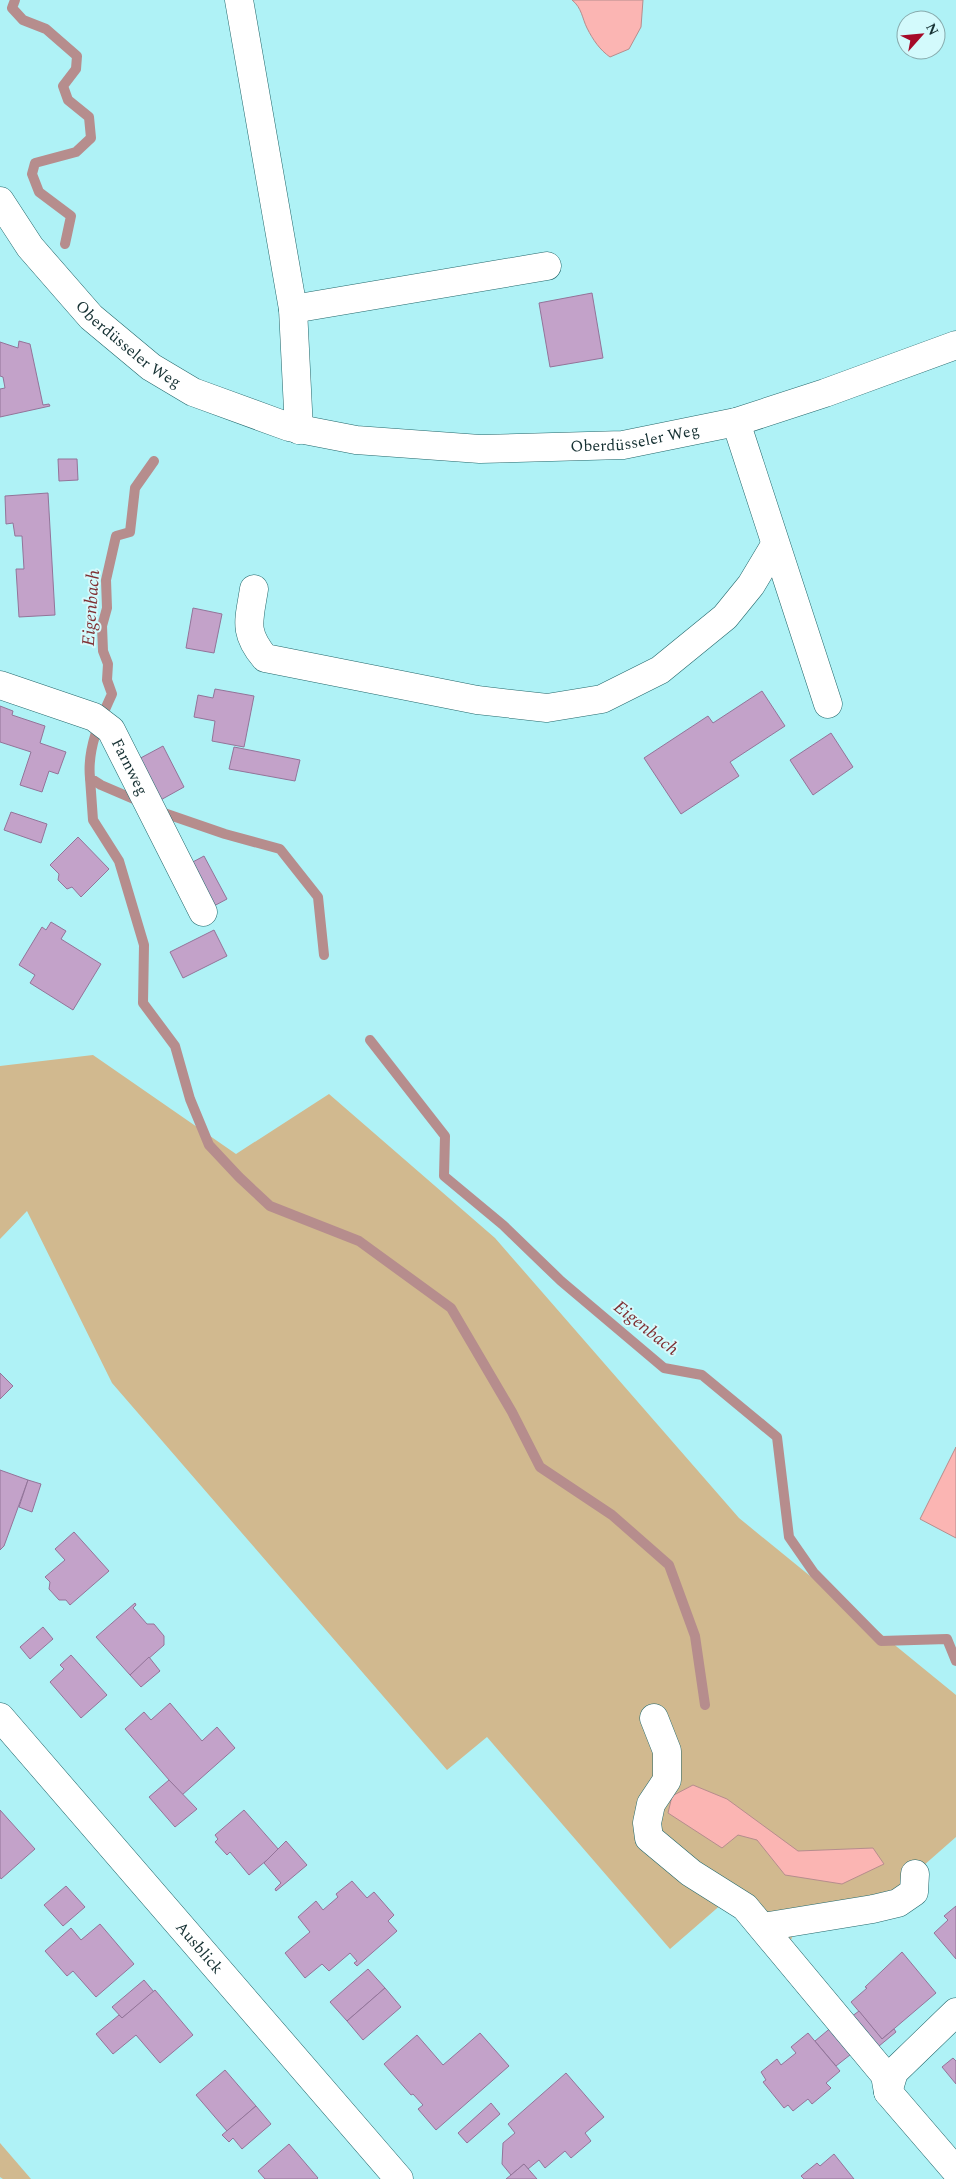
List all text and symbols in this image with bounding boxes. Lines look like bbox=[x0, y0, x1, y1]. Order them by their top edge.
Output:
north arrow bbox=[896, 10, 946, 60]
text: N bbox=[920, 19, 944, 39]
street label: Oberdüsseler Weg bbox=[70, 295, 186, 394]
street label: Oberdüsseler Weg bbox=[570, 418, 701, 458]
water label: Eigenbach bbox=[75, 569, 107, 647]
street label: Farnweg bbox=[105, 734, 154, 800]
water label: Eigenbach bbox=[608, 1294, 684, 1362]
street label: Ausblick bbox=[170, 1916, 229, 1979]

